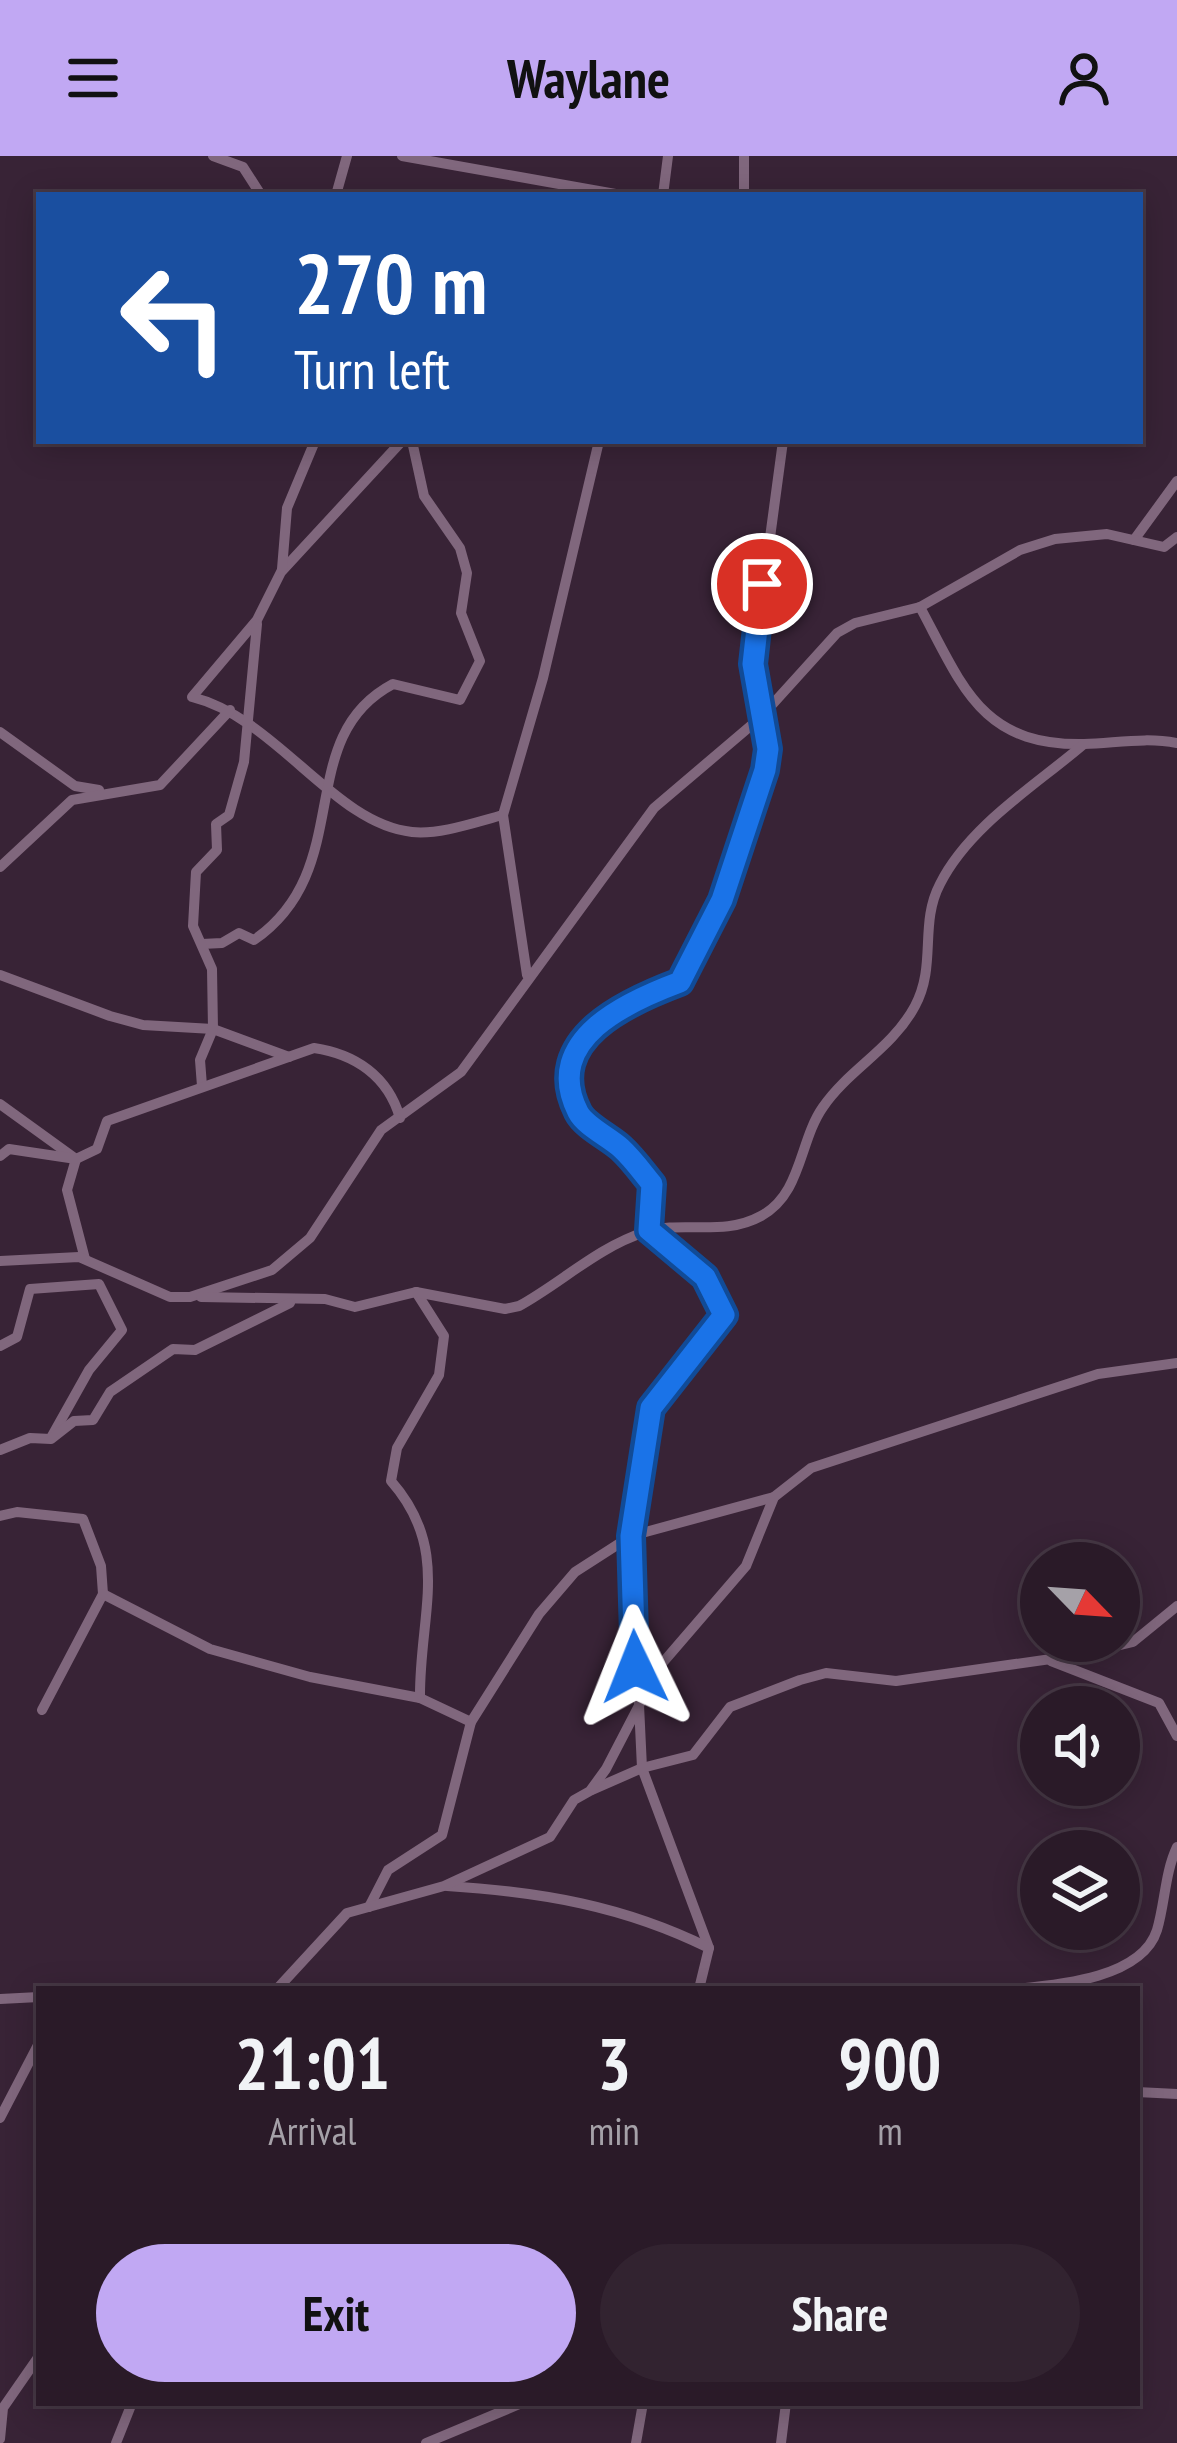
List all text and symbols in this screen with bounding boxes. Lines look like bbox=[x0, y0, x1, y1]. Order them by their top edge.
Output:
text: Waylane bbox=[507, 43, 670, 113]
icon: menu bbox=[60, 45, 126, 111]
icon: person bbox=[1051, 45, 1117, 111]
text: 270 m bbox=[294, 228, 487, 337]
icon: left bbox=[96, 240, 252, 396]
text: Turn left bbox=[294, 334, 450, 404]
pin bbox=[711, 533, 813, 635]
icon: arrive bbox=[729, 551, 795, 617]
north arrow bbox=[1020, 1542, 1140, 1662]
map controls bbox=[1020, 1542, 1140, 1950]
position arrow bbox=[572, 1604, 698, 1730]
button: sound bbox=[1020, 1686, 1140, 1806]
button: layers bbox=[1020, 1830, 1140, 1950]
text: 21:01 bbox=[235, 2016, 390, 2109]
text: 3 bbox=[597, 2016, 631, 2109]
text: 900 bbox=[838, 2016, 941, 2109]
text: Arrival bbox=[268, 2105, 356, 2156]
text: min bbox=[589, 2105, 640, 2156]
text: m bbox=[877, 2105, 903, 2156]
button: Exit bbox=[96, 2244, 576, 2382]
button: Share bbox=[600, 2244, 1080, 2382]

